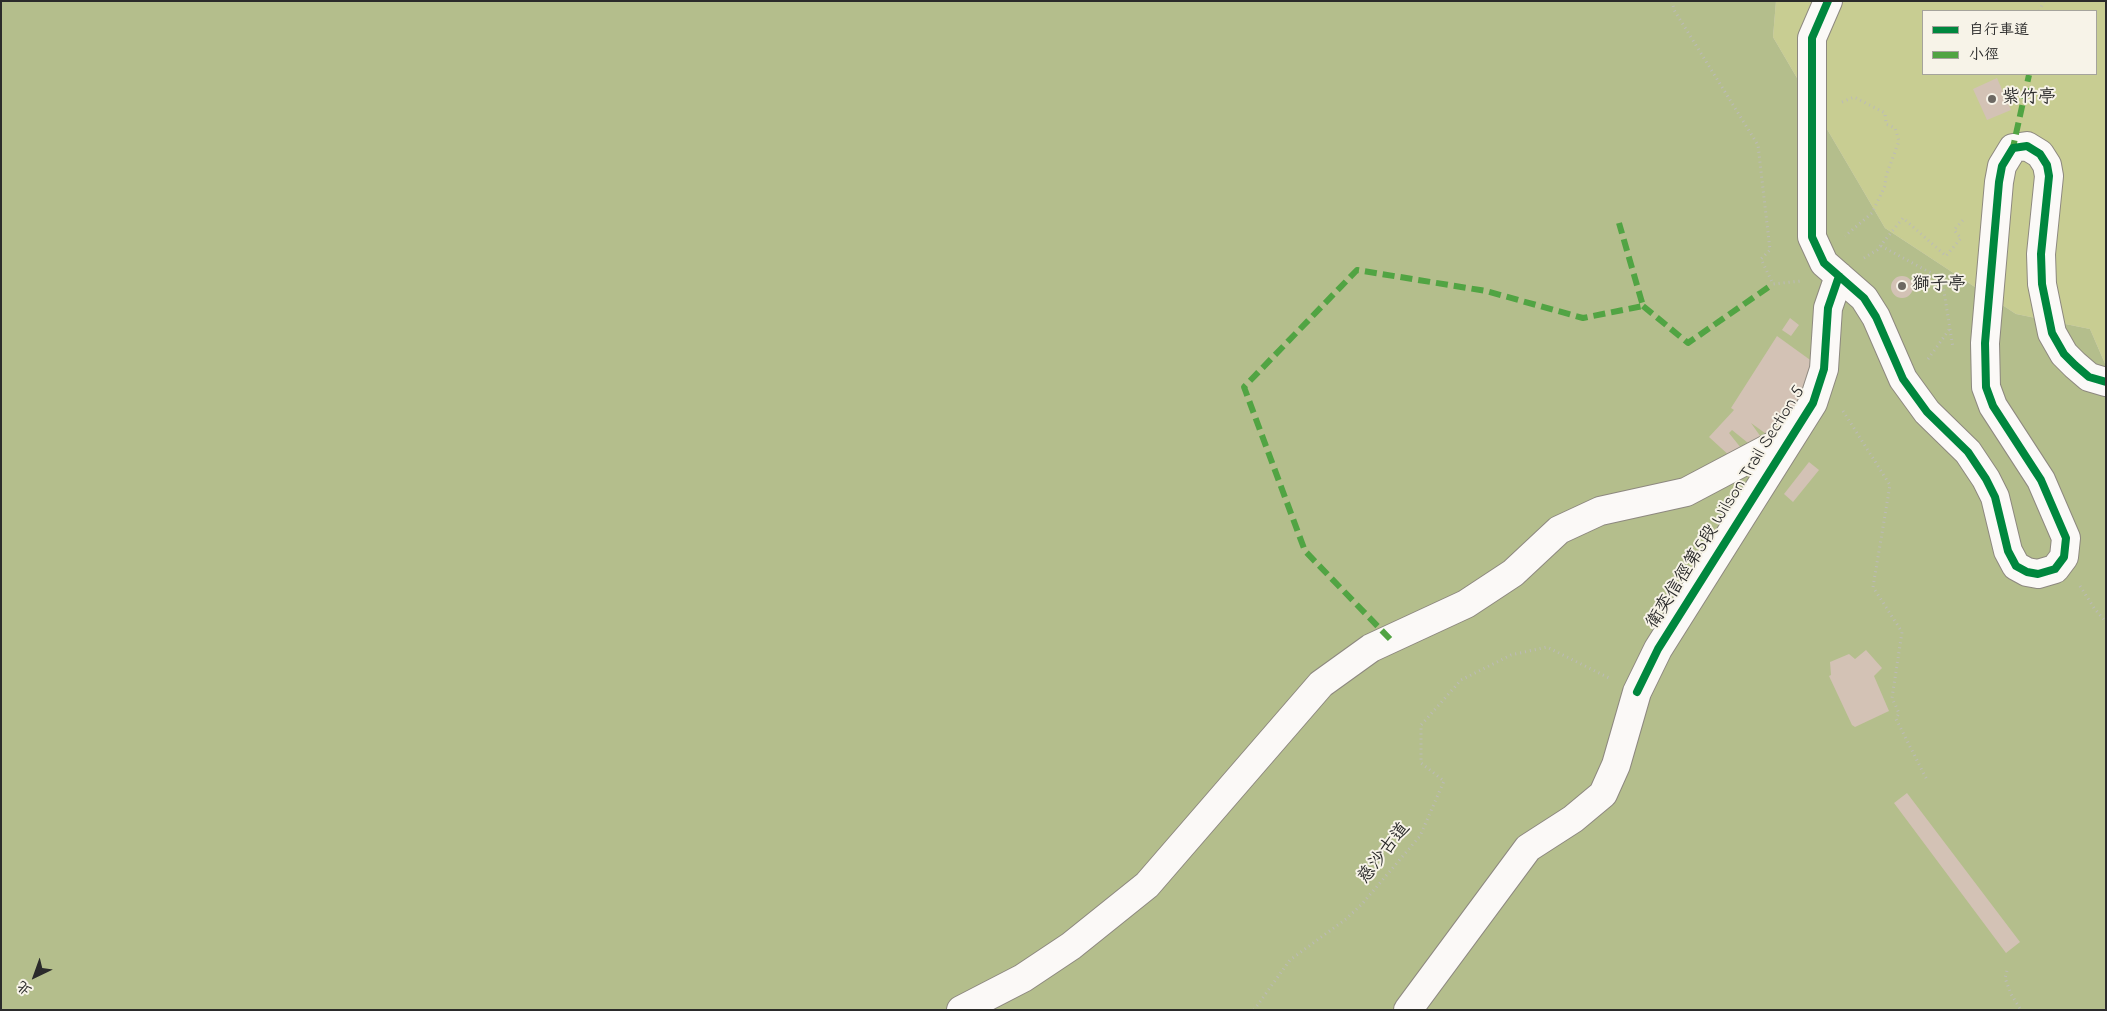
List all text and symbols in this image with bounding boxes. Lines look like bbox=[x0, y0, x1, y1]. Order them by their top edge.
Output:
legend bbox=[1922, 10, 2097, 75]
text: 自行車道 bbox=[1969, 19, 2029, 41]
text: 小徑 bbox=[1969, 44, 1999, 66]
place label: 紫竹亭 bbox=[2002, 88, 2056, 110]
marker: 紫竹亭 bbox=[1986, 93, 1998, 105]
place label: 獅子亭 bbox=[1912, 275, 1966, 297]
marker: 獅子亭 bbox=[1896, 280, 1908, 292]
street label: 衛奕信徑第5段 Wilson Trail Section 5 bbox=[1643, 383, 1811, 633]
street label: 慈沙古道 bbox=[1354, 819, 1416, 889]
north arrow bbox=[10, 951, 60, 1001]
text: 北 bbox=[12, 975, 37, 1000]

